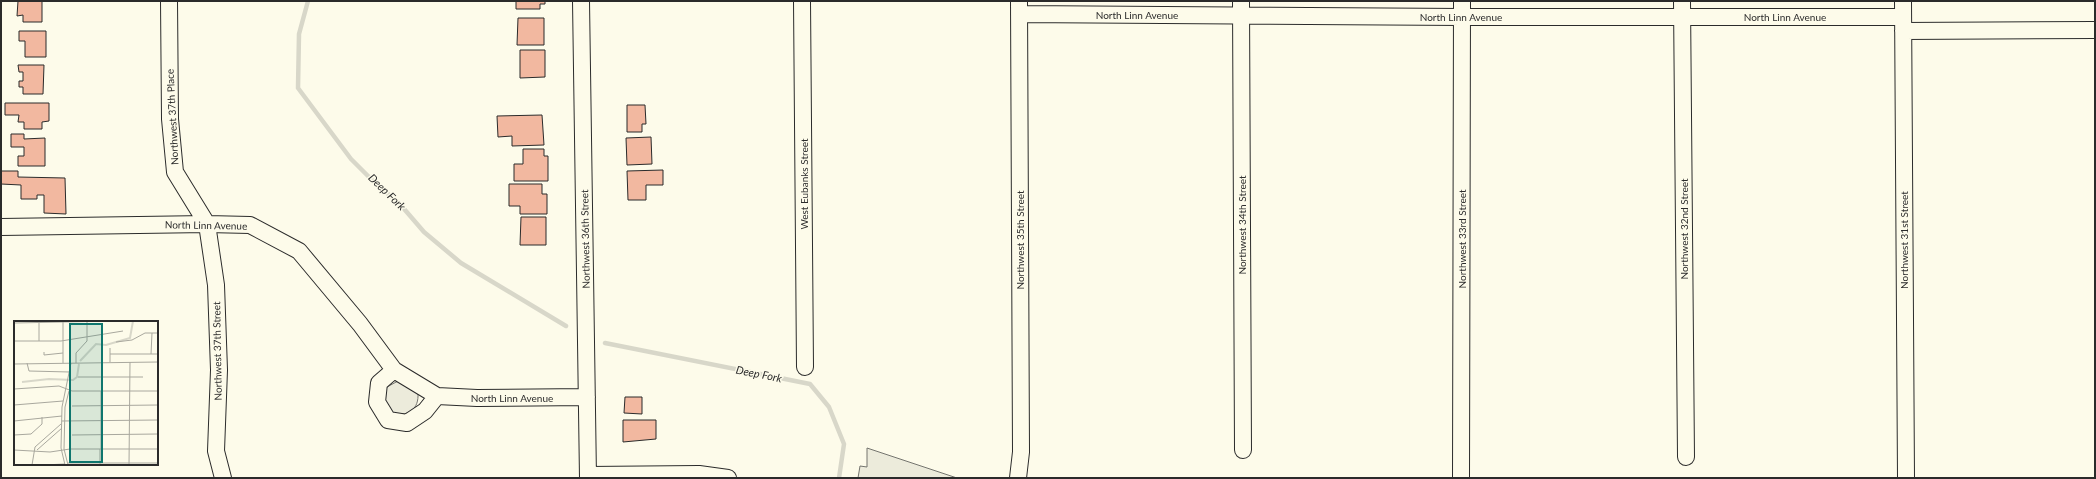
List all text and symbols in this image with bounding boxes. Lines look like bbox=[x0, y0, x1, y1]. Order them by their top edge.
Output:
street label: North Linn Avenue bbox=[1096, 9, 1178, 21]
street label: North Linn Avenue bbox=[1420, 11, 1502, 23]
street label: North Linn Avenue bbox=[1744, 11, 1826, 23]
street label: Northwest 37th Place bbox=[163, 69, 181, 165]
street label: West Eubanks Street bbox=[798, 138, 810, 230]
water label: Deep Fork bbox=[366, 171, 409, 213]
street label: Northwest 34th Street bbox=[1236, 175, 1248, 275]
street label: Northwest 32nd Street bbox=[1678, 178, 1690, 280]
street label: Northwest 36th Street bbox=[578, 189, 592, 289]
street label: Northwest 33rd Street bbox=[1456, 189, 1468, 289]
street label: Northwest 35th Street bbox=[1014, 190, 1026, 290]
street label: Northwest 31st Street bbox=[1898, 191, 1910, 289]
street label: North Linn Avenue bbox=[165, 218, 247, 232]
street label: Northwest 37th Street bbox=[210, 301, 224, 401]
inset map bbox=[14, 321, 158, 465]
water label: Deep Fork bbox=[735, 363, 784, 384]
street label: North Linn Avenue bbox=[471, 392, 553, 404]

